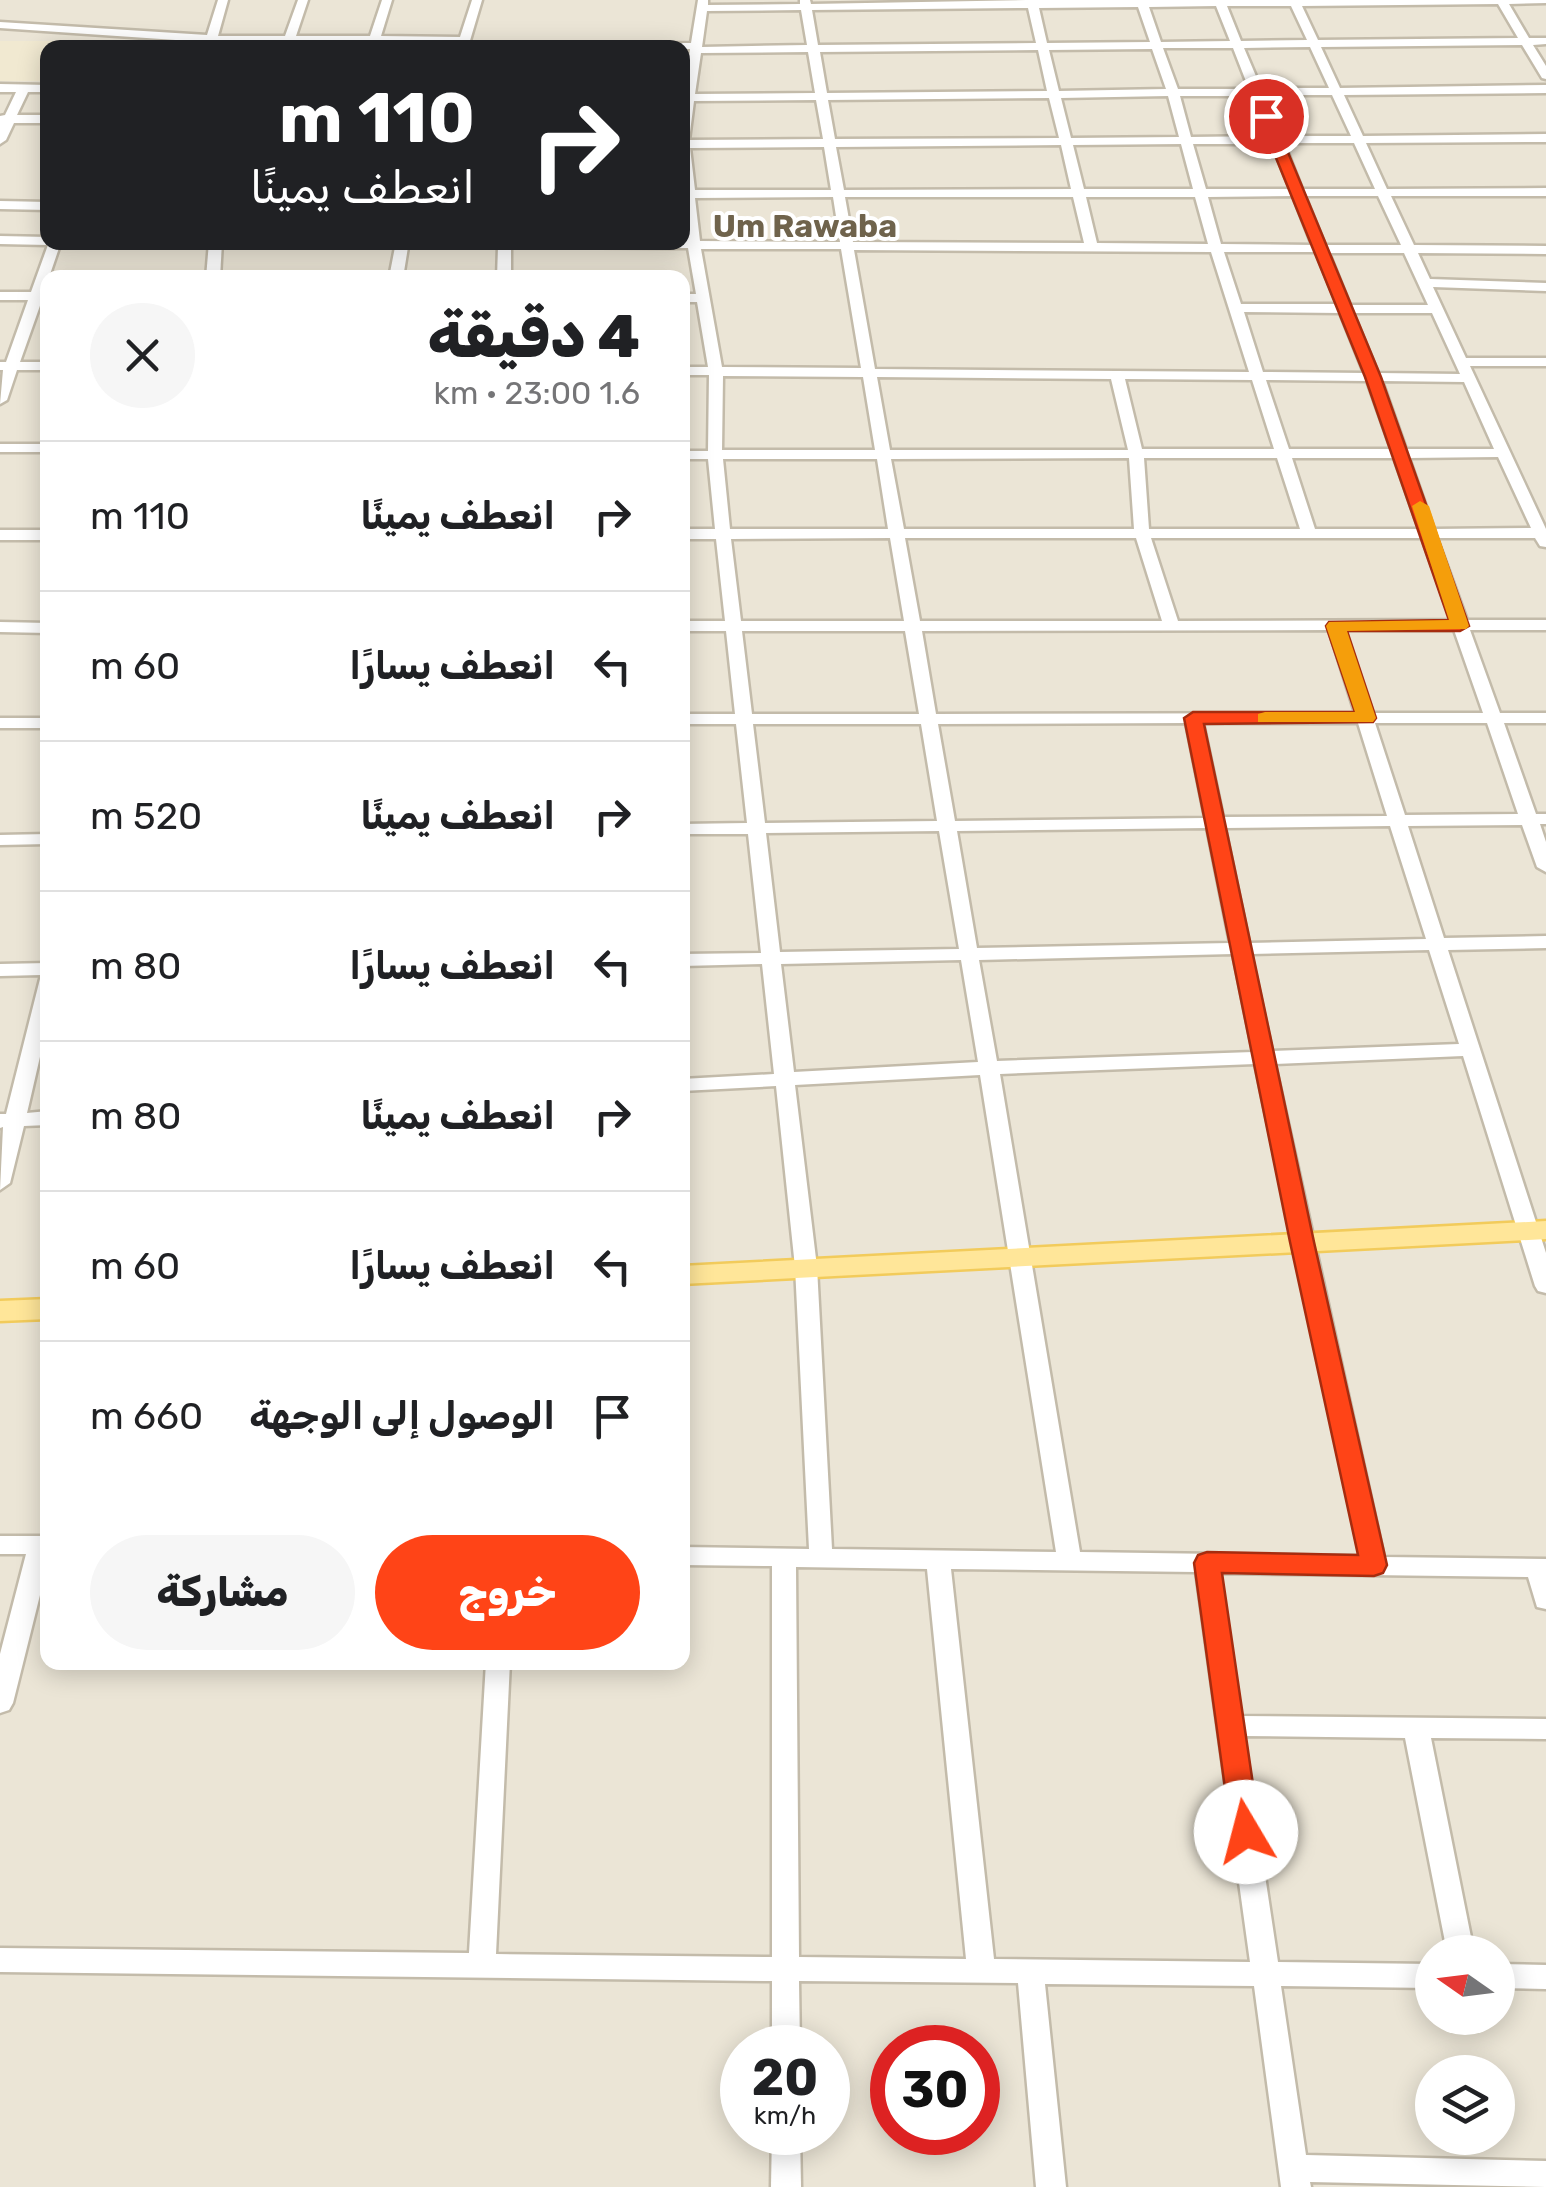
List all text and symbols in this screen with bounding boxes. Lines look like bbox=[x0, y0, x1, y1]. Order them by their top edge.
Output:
pin bbox=[1224, 74, 1309, 159]
text: 110 m bbox=[279, 77, 475, 160]
icon: right bbox=[510, 80, 640, 210]
icon: arrive bbox=[1239, 89, 1294, 144]
text: انعطف يمينًا bbox=[250, 161, 475, 214]
district label: Um Rawaba bbox=[713, 207, 897, 245]
text: 4 دقيقة bbox=[427, 301, 640, 372]
button: close bbox=[90, 303, 195, 408]
text: 1.6 km · 23:00 bbox=[433, 374, 640, 412]
icon: right bbox=[585, 489, 640, 544]
text: 110 m bbox=[90, 493, 190, 539]
text: انعطف يمينًا bbox=[360, 493, 555, 539]
icon: left bbox=[585, 639, 640, 694]
text: 60 m bbox=[90, 643, 180, 689]
text: انعطف يسارًا bbox=[349, 643, 555, 689]
icon: right bbox=[585, 789, 640, 844]
text: 520 m bbox=[90, 793, 202, 839]
text: انعطف يمينًا bbox=[360, 793, 555, 839]
icon: left bbox=[585, 939, 640, 994]
text: 80 m bbox=[90, 943, 181, 989]
text: انعطف يسارًا bbox=[349, 943, 555, 989]
icon: right bbox=[585, 1089, 640, 1144]
text: 80 m bbox=[90, 1093, 181, 1139]
text: انعطف يمينًا bbox=[360, 1093, 555, 1139]
icon: left bbox=[585, 1239, 640, 1294]
text: 60 m bbox=[90, 1243, 180, 1289]
text: انعطف يسارًا bbox=[349, 1243, 555, 1289]
icon: arrive bbox=[585, 1389, 640, 1444]
text: 660 m bbox=[90, 1393, 203, 1439]
text: الوصول إلى الوجهة bbox=[249, 1393, 555, 1439]
button: مشاركة bbox=[90, 1535, 355, 1650]
button: خروج bbox=[375, 1535, 640, 1650]
position arrow bbox=[1194, 1780, 1298, 1884]
north arrow bbox=[1415, 1935, 1515, 2035]
map controls bbox=[1415, 1935, 1515, 2155]
speed limit sign: 30 bbox=[870, 2025, 1000, 2155]
text: 20 bbox=[752, 2048, 818, 2108]
button: layers bbox=[1415, 2055, 1515, 2155]
text: km/h bbox=[754, 2101, 816, 2130]

